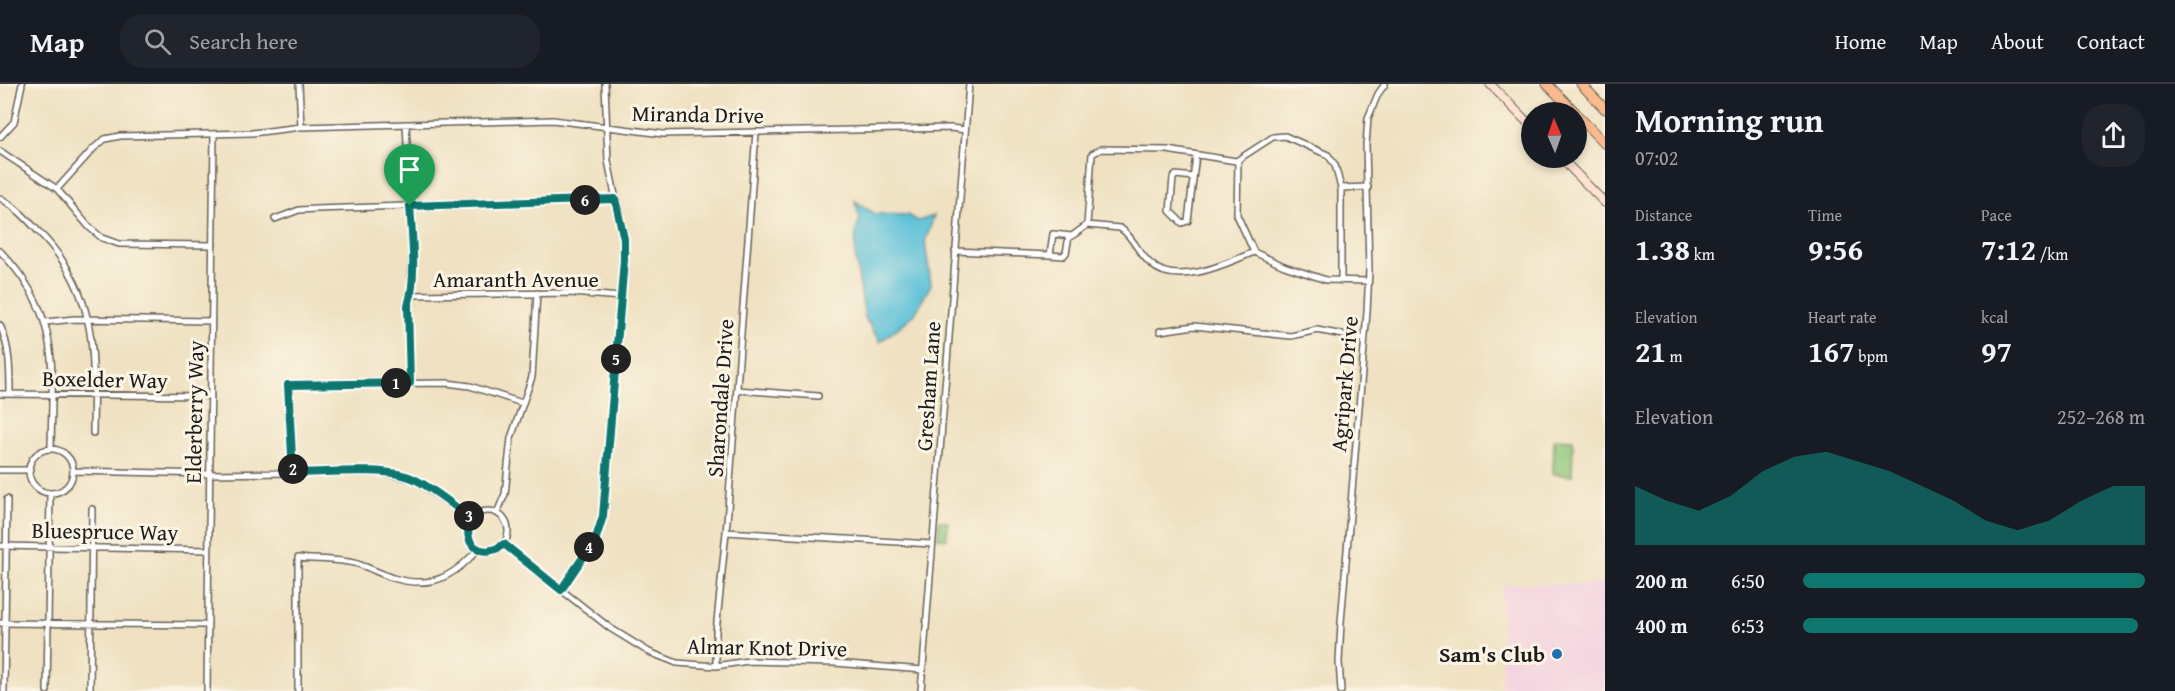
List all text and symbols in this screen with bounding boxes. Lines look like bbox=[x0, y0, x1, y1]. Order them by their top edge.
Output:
search box bbox=[120, 14, 540, 68]
text: Map bbox=[30, 21, 84, 62]
icon: search bbox=[141, 25, 174, 58]
text: Search here bbox=[189, 25, 298, 57]
text: Home bbox=[1835, 26, 1886, 57]
text: Map bbox=[1919, 26, 1958, 57]
text: About bbox=[1991, 26, 2044, 57]
text: Contact bbox=[2077, 26, 2145, 57]
text: Morning run bbox=[1635, 96, 1824, 144]
street label: Miranda Drive bbox=[632, 97, 764, 131]
north arrow bbox=[1521, 102, 1587, 168]
map controls bbox=[1521, 102, 1587, 168]
button: share bbox=[2082, 104, 2145, 167]
text: 07:02 bbox=[1635, 143, 1678, 172]
pin bbox=[384, 144, 435, 206]
icon: arrive bbox=[393, 153, 426, 186]
pin: 6 bbox=[570, 185, 600, 215]
text: 6 bbox=[581, 188, 589, 212]
text: Distance bbox=[1635, 203, 1692, 227]
text: Time bbox=[1808, 203, 1842, 227]
text: Pace bbox=[1981, 203, 2012, 227]
text: 1.38 bbox=[1635, 227, 1690, 271]
text: 9:56 bbox=[1808, 227, 1863, 271]
text: 7:12 bbox=[1981, 227, 2036, 271]
text: km bbox=[1690, 242, 1715, 266]
text: /km bbox=[2036, 242, 2068, 266]
street label: Amaranth Avenue bbox=[433, 263, 599, 295]
text: Elevation bbox=[1635, 305, 1698, 329]
text: Heart rate bbox=[1808, 305, 1877, 329]
text: kcal bbox=[1981, 305, 2008, 329]
street label: Agripark Drive bbox=[1322, 315, 1366, 453]
street label: Sharondale Drive bbox=[699, 318, 741, 478]
street label: Gresham Lane bbox=[908, 320, 948, 452]
text: 21 bbox=[1635, 329, 1666, 373]
text: 167 bbox=[1808, 329, 1855, 373]
text: 97 bbox=[1981, 329, 2012, 373]
street label: Elderberry Way bbox=[177, 340, 211, 484]
pin: 5 bbox=[601, 344, 631, 374]
text: m bbox=[1666, 344, 1683, 368]
text: bpm bbox=[1855, 344, 1888, 368]
text: 5 bbox=[612, 347, 620, 371]
street label: Boxelder Way bbox=[42, 362, 168, 396]
pin: 1 bbox=[381, 368, 411, 398]
text: 1 bbox=[392, 371, 400, 395]
text: Elevation bbox=[1635, 402, 1713, 431]
text: 252–268 m bbox=[2057, 402, 2145, 431]
pin: 2 bbox=[278, 454, 308, 484]
text: 2 bbox=[289, 457, 297, 481]
pin: 3 bbox=[454, 501, 484, 531]
text: 3 bbox=[465, 504, 473, 528]
street label: Bluespruce Way bbox=[31, 514, 179, 548]
pin: 4 bbox=[574, 532, 604, 562]
text: 4 bbox=[585, 535, 593, 559]
text: 200 m bbox=[1635, 566, 1688, 595]
text: 6:50 bbox=[1731, 566, 1765, 595]
text: 400 m bbox=[1635, 611, 1688, 640]
text: 6:53 bbox=[1731, 611, 1765, 640]
street label: Almar Knot Drive bbox=[687, 630, 847, 664]
place label: Sam's Club bbox=[1439, 638, 1545, 670]
marker: Sam's Club bbox=[1550, 647, 1564, 661]

